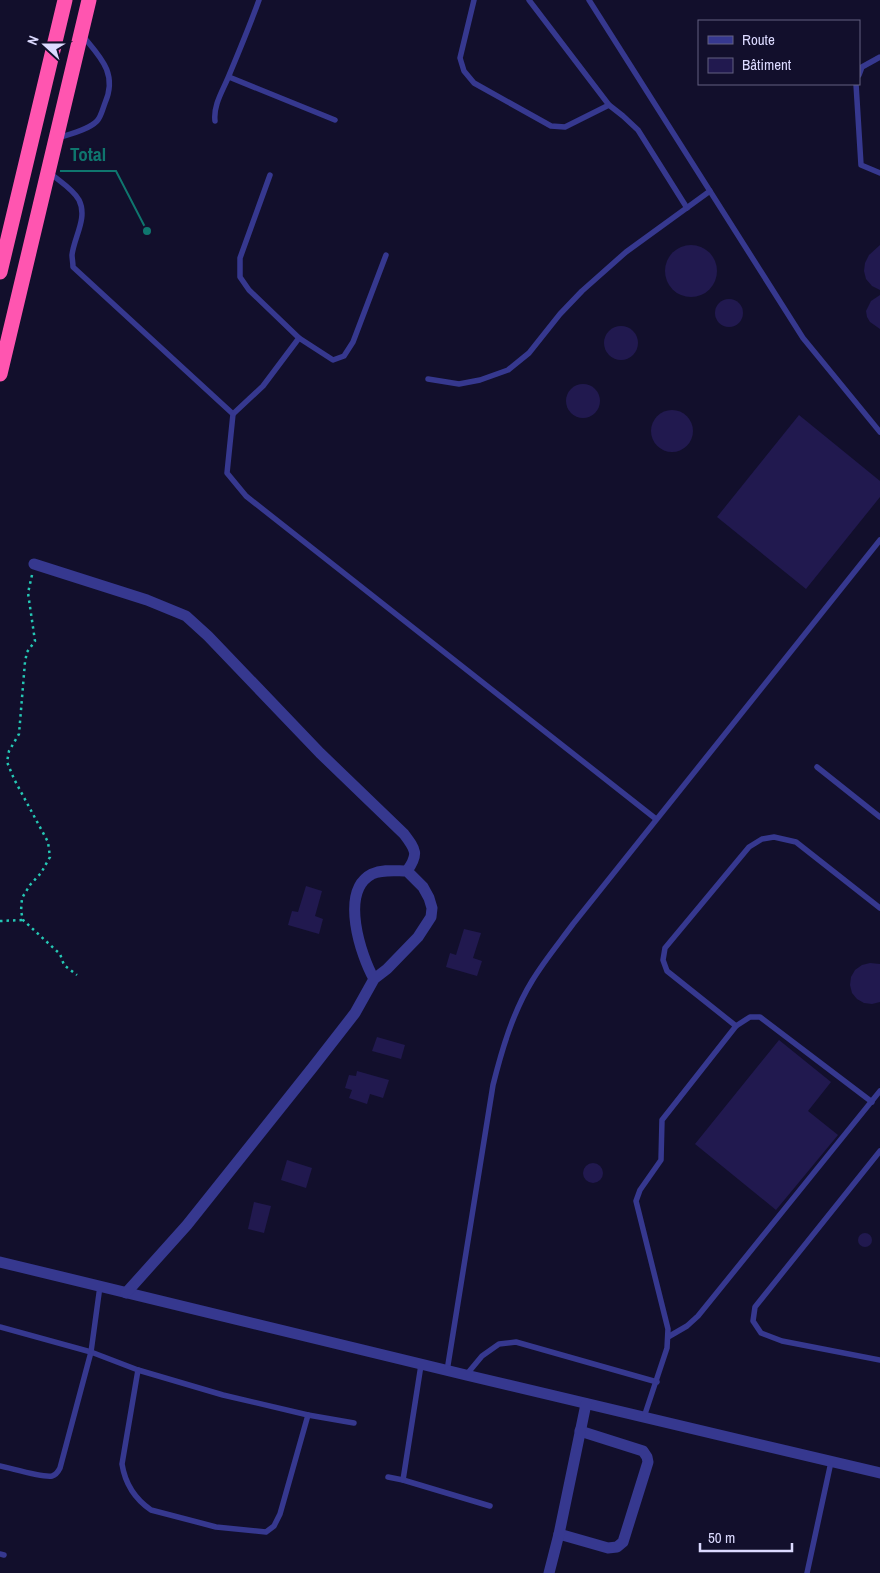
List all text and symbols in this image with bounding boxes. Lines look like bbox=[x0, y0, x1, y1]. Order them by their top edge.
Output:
north arrow bbox=[20, 20, 70, 70]
legend bbox=[698, 20, 860, 85]
text: Route bbox=[742, 29, 775, 50]
text: N bbox=[23, 33, 43, 47]
text: Bâtiment bbox=[742, 54, 792, 75]
callout: Total bbox=[60, 137, 116, 171]
text: Total bbox=[70, 141, 106, 167]
scale bar bbox=[700, 1520, 792, 1552]
text: 50 m bbox=[708, 1527, 735, 1548]

